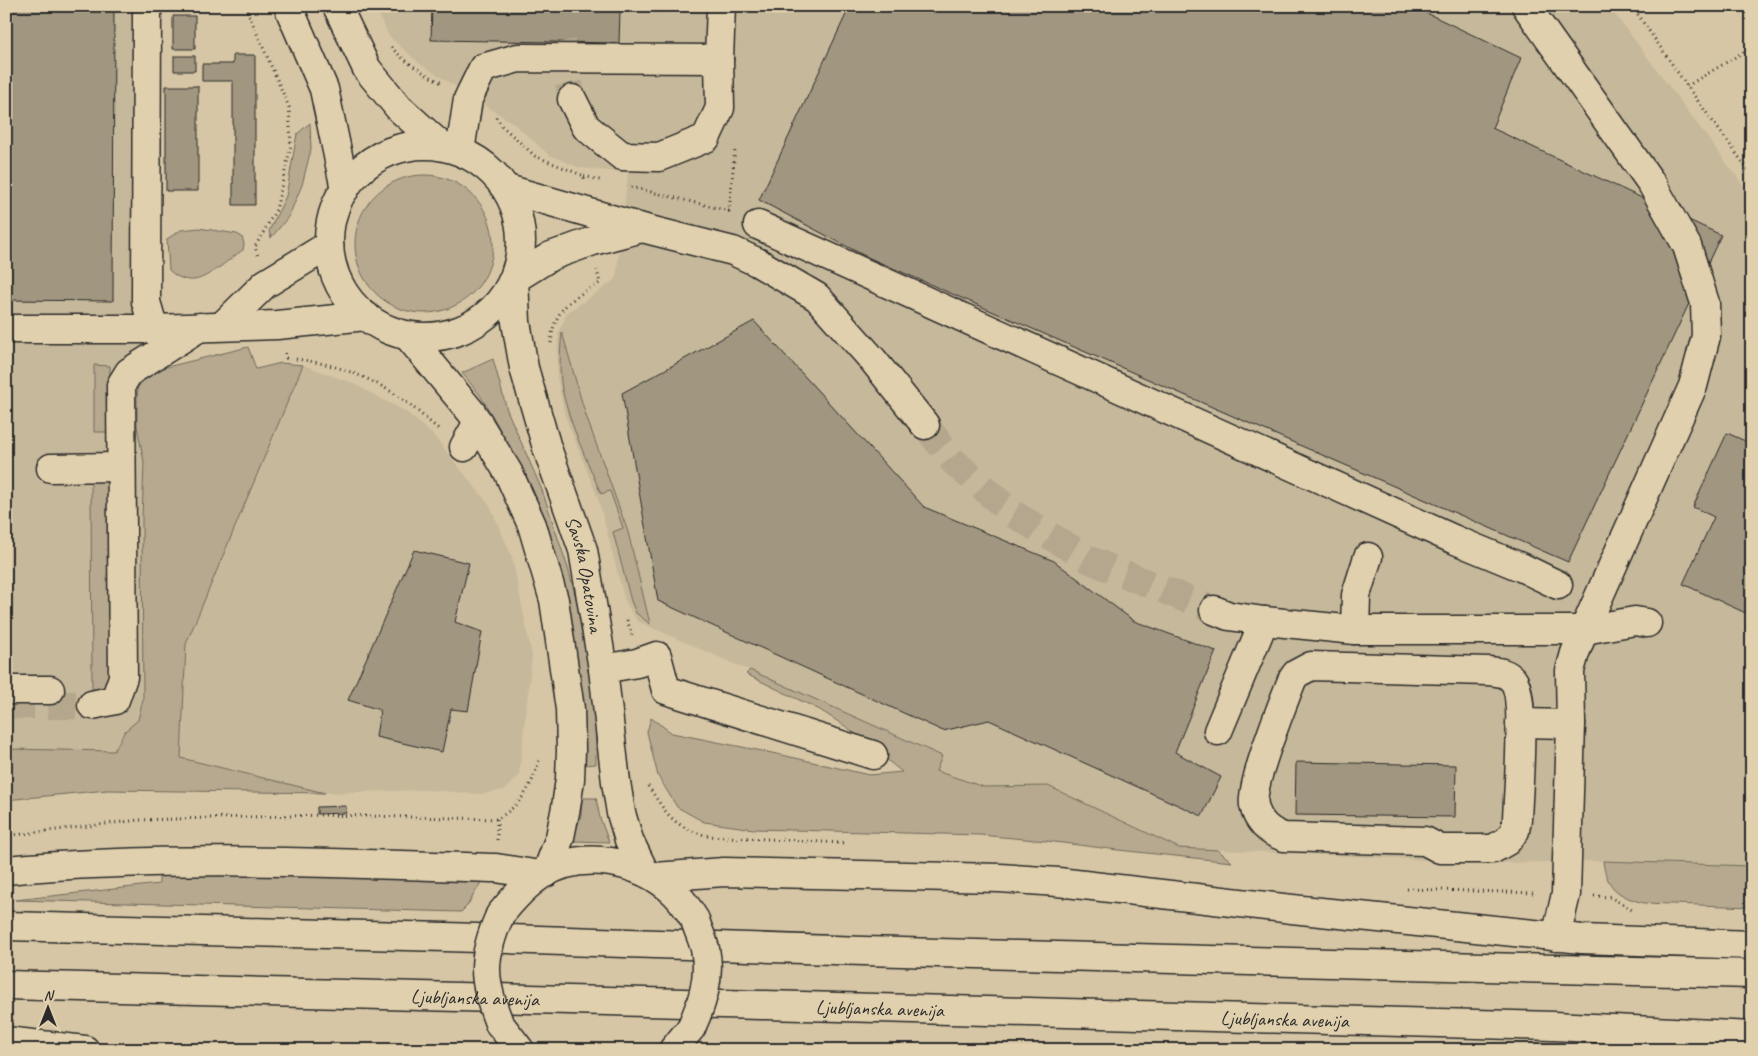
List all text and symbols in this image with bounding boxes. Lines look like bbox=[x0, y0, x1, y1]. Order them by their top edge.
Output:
street label: Savska Opatovina bbox=[559, 513, 609, 636]
north arrow bbox=[22, 984, 72, 1034]
street label: Ljubljanska avenija bbox=[410, 984, 540, 1012]
text: N bbox=[44, 987, 55, 1004]
street label: Ljubljanska avenija bbox=[815, 994, 945, 1023]
street label: Ljubljanska avenija bbox=[1220, 1005, 1350, 1034]

